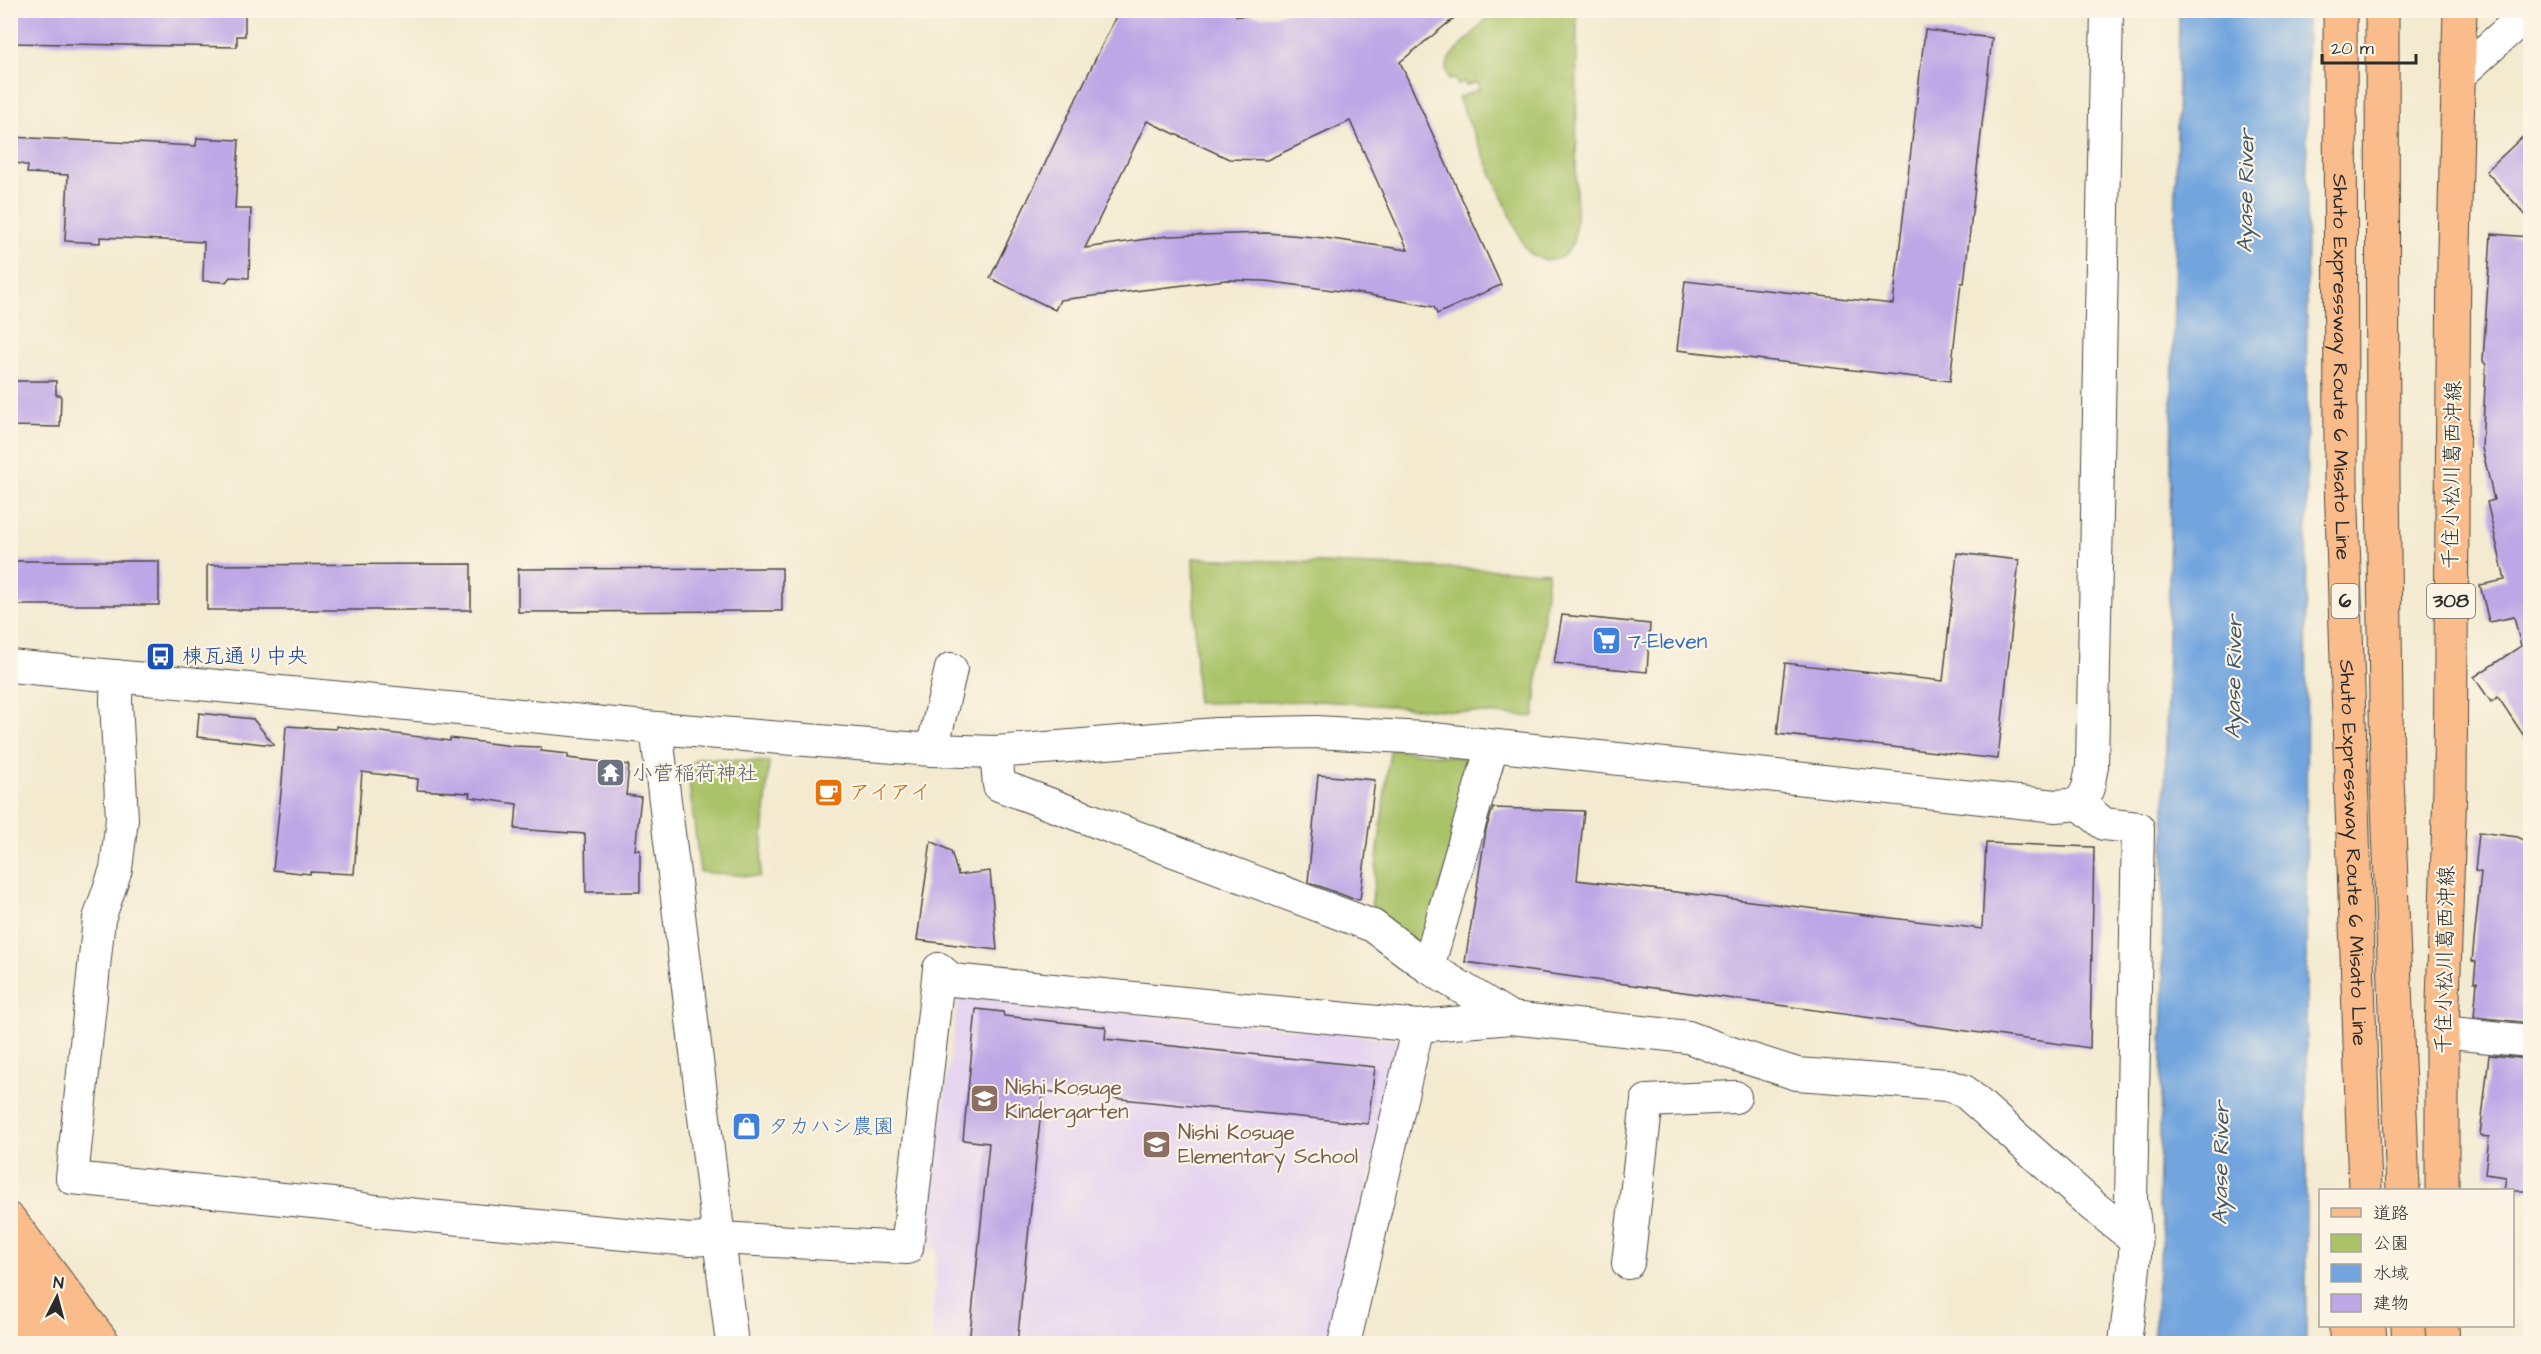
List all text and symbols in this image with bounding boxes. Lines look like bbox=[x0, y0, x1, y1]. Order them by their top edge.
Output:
scale bar bbox=[2322, 27, 2416, 65]
text: 20 m bbox=[2331, 36, 2374, 61]
water label: Ayase River bbox=[2229, 126, 2264, 253]
street label: Shuto Expressway Route 6 Misato Line bbox=[2324, 174, 2358, 561]
street label: 千住小松川葛西沖線 bbox=[2436, 380, 2468, 570]
road number: 6 bbox=[2332, 584, 2358, 618]
road number: 308 bbox=[2427, 584, 2475, 618]
water label: Ayase River bbox=[2217, 612, 2252, 739]
supermarket icon: 7-Eleven bbox=[1591, 625, 1623, 657]
place label: 7-Eleven bbox=[1628, 627, 1707, 656]
bus stop icon: 棟瓦通り中央 bbox=[145, 640, 177, 672]
place label: 棟瓦通り中央 bbox=[182, 642, 308, 671]
street label: Shuto Expressway Route 6 Misato Line bbox=[2333, 659, 2375, 1046]
temple icon: 小菅稲荷神社 bbox=[595, 757, 627, 789]
place label: 小菅稲荷神社 bbox=[632, 759, 758, 788]
cafe icon: アイアイ bbox=[812, 776, 844, 808]
place label: アイアイ bbox=[849, 778, 930, 807]
street label: 千住小松川葛西沖線 bbox=[2429, 865, 2461, 1055]
place label: Nishi Kosuge Kindergarten bbox=[1005, 1073, 1129, 1128]
school or university icon: Nishi Kosuge Kindergarten bbox=[968, 1083, 1000, 1115]
water label: Ayase River bbox=[2204, 1098, 2239, 1225]
shop icon: タカハシ農園 bbox=[731, 1110, 763, 1142]
place label: タカハシ農園 bbox=[768, 1112, 894, 1141]
place label: Nishi Kosuge Elementary School bbox=[1178, 1118, 1358, 1173]
school or university icon: Nishi Kosuge Elementary School bbox=[1141, 1128, 1173, 1160]
legend bbox=[2319, 1189, 2514, 1327]
text: 道路 bbox=[2373, 1201, 2409, 1226]
text: 公園 bbox=[2373, 1231, 2409, 1256]
text: 水域 bbox=[2373, 1261, 2409, 1286]
north arrow bbox=[27, 1267, 87, 1327]
text: N bbox=[52, 1272, 65, 1295]
text: 建物 bbox=[2373, 1291, 2409, 1316]

